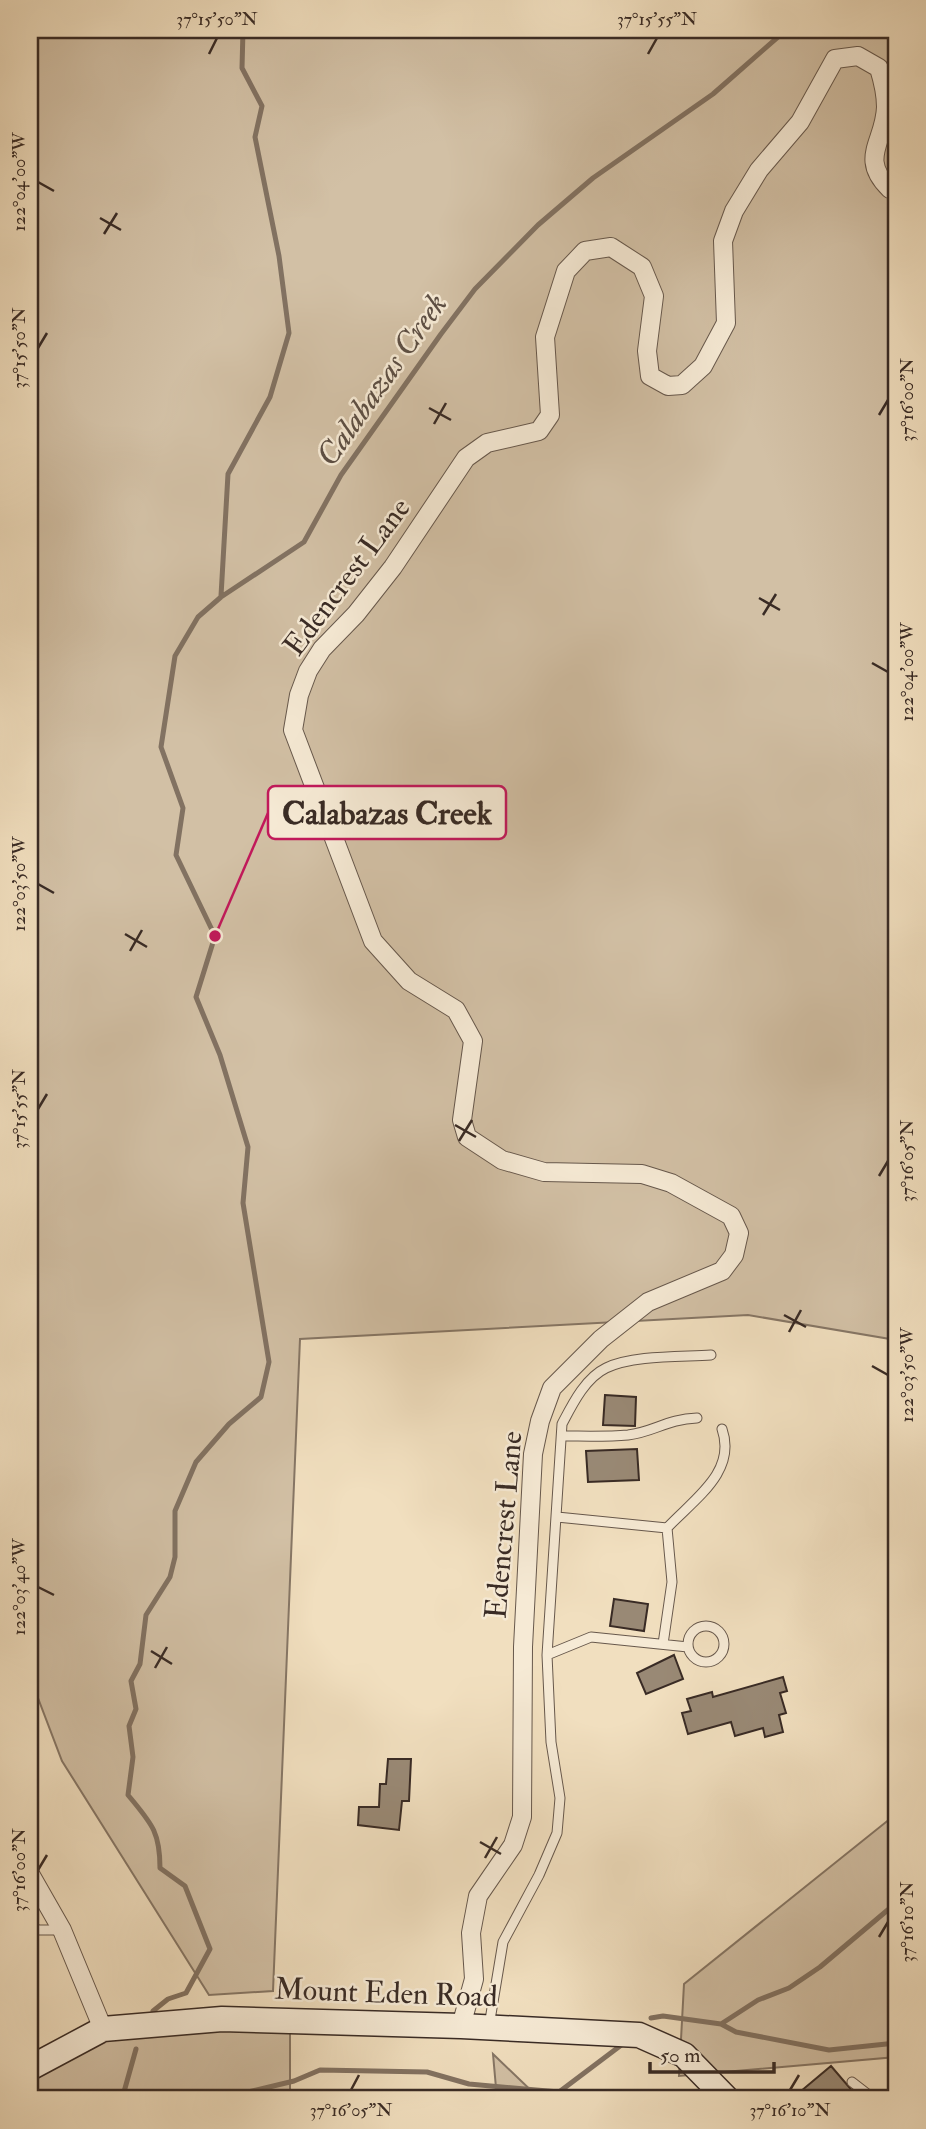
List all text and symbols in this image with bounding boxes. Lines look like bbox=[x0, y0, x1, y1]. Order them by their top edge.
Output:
text: 37°15'50"N bbox=[176, 8, 258, 31]
text: 37°15'55"N bbox=[617, 8, 697, 31]
text: 122°04'00"W bbox=[8, 132, 31, 232]
water label: Calabazas Creek bbox=[308, 286, 456, 474]
text: 37°15'50"N bbox=[8, 307, 31, 389]
text: 37°16'00"N bbox=[896, 358, 919, 442]
street label: Edencrest Lane bbox=[276, 491, 418, 663]
text: 122°04'00"W bbox=[896, 622, 919, 722]
callout: Calabazas Creek bbox=[268, 786, 506, 839]
text: Calabazas Creek bbox=[282, 794, 493, 834]
text: 122°03'50"W bbox=[8, 836, 31, 931]
text: 37°15'55"N bbox=[8, 1069, 31, 1149]
text: 37°16'05"N bbox=[896, 1120, 919, 1202]
text: 122°03'50"W bbox=[896, 1327, 919, 1422]
street label: Edencrest Lane bbox=[477, 1430, 531, 1620]
text: 122°03'40"W bbox=[8, 1538, 31, 1635]
text: 37°16'00"N bbox=[8, 1828, 31, 1912]
text: 37°16'10"N bbox=[896, 1881, 919, 1963]
street label: Mount Eden Road bbox=[274, 1971, 498, 2015]
scale bar bbox=[650, 2031, 774, 2075]
text: 50 m bbox=[660, 2042, 701, 2069]
text: 37°16'05"N bbox=[310, 2099, 392, 2122]
text: 37°16'10"N bbox=[749, 2099, 831, 2122]

